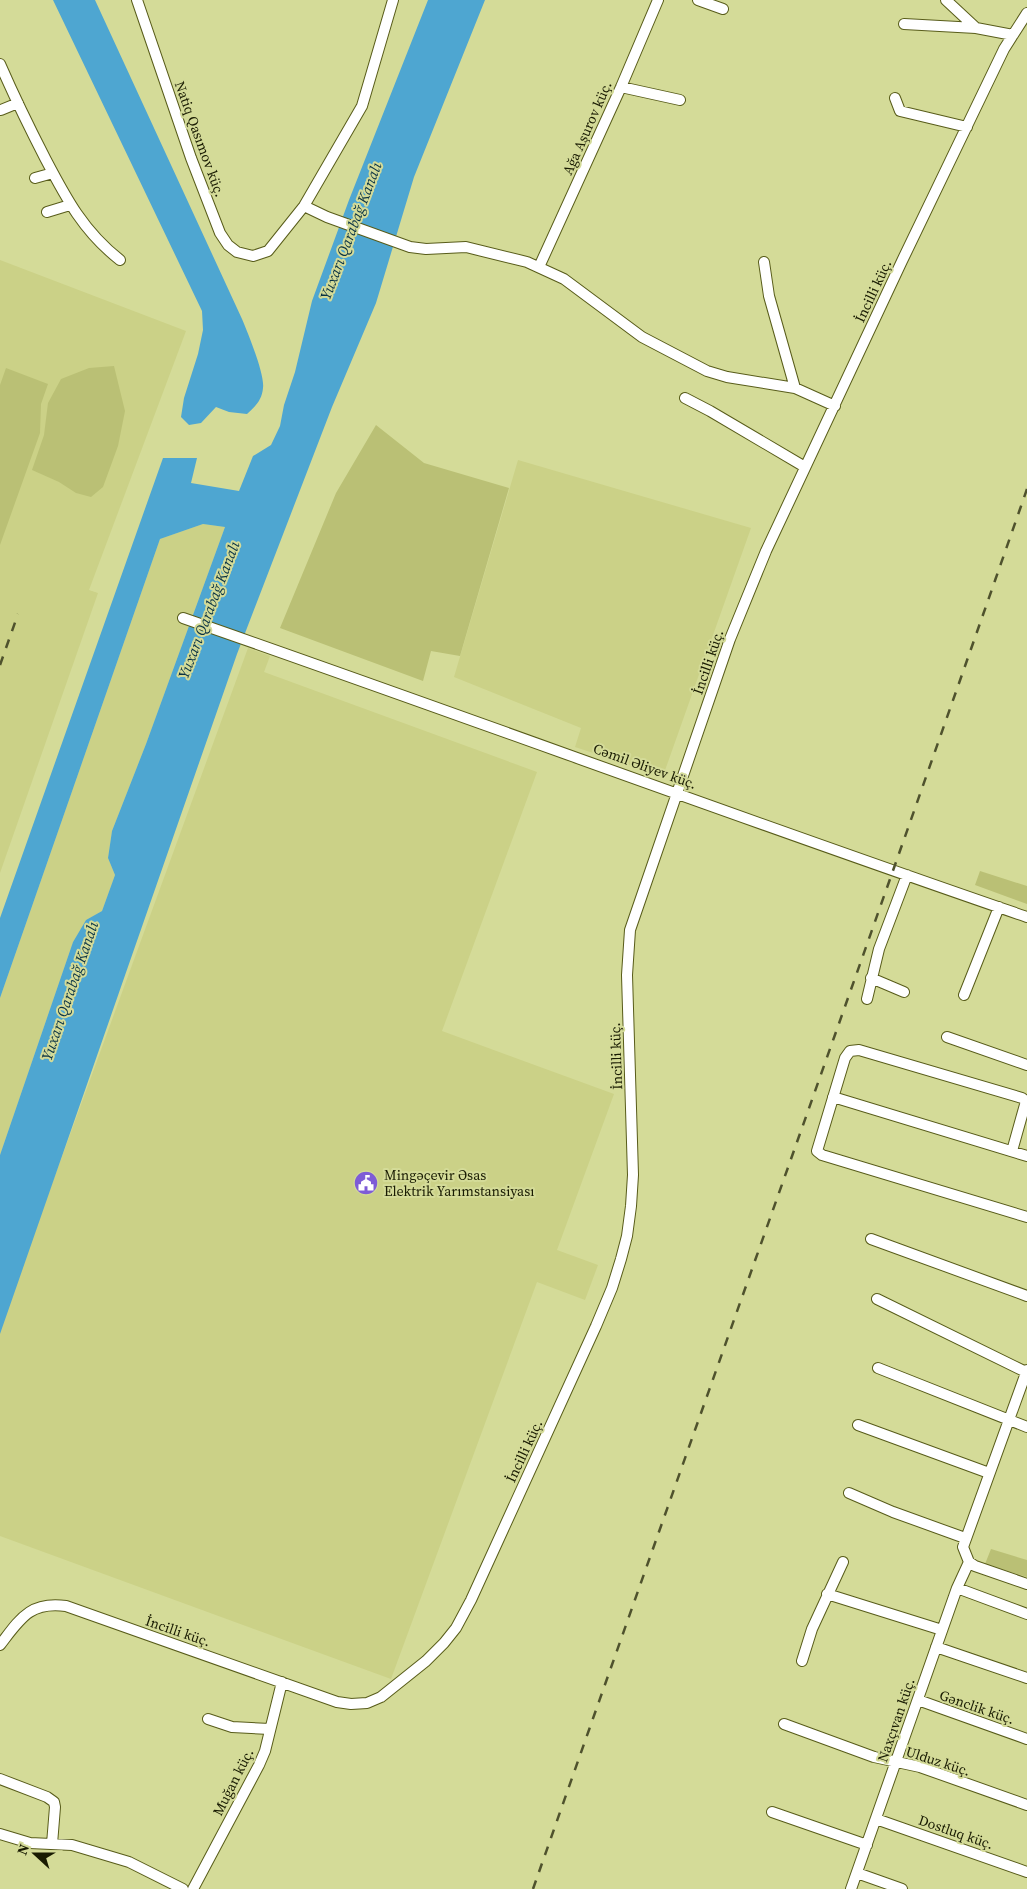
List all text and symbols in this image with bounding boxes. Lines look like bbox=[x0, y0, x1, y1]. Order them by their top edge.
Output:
street label: Natiq Qasımov küç. bbox=[170, 78, 230, 200]
street label: Ağa Aşurov küç. bbox=[557, 78, 617, 178]
water label: Yuxarı Qarabağ Kanalı bbox=[315, 159, 387, 303]
street label: İncilli küç. bbox=[850, 256, 896, 326]
water label: Yuxarı Qarabağ Kanalı bbox=[173, 538, 245, 682]
street label: İncilli küç. bbox=[688, 627, 728, 697]
street label: Cəmil Əliyev küç. bbox=[591, 738, 699, 794]
water label: Yuxarı Qarabağ Kanalı bbox=[36, 918, 103, 1063]
street label: İncilli küç. bbox=[605, 1022, 627, 1090]
place label: Mingəçevir Əsas Elektrik Yarımstansiyası bbox=[384, 1165, 534, 1201]
public building icon: Mingəçevir Əsas Elektrik Yarımstansiyası bbox=[353, 1170, 379, 1196]
street label: İncilli küç. bbox=[501, 1416, 547, 1486]
street label: İncilli küç. bbox=[143, 1611, 213, 1651]
street label: Naxçıvan küç. bbox=[872, 1675, 920, 1765]
street label: Gənclik küç. bbox=[937, 1685, 1017, 1729]
street label: Ulduz küç. bbox=[903, 1741, 973, 1781]
street label: Muğan küç. bbox=[208, 1745, 258, 1819]
street label: Dostluq küç. bbox=[916, 1810, 996, 1854]
north arrow bbox=[10, 1829, 60, 1879]
text: N bbox=[12, 1841, 34, 1858]

